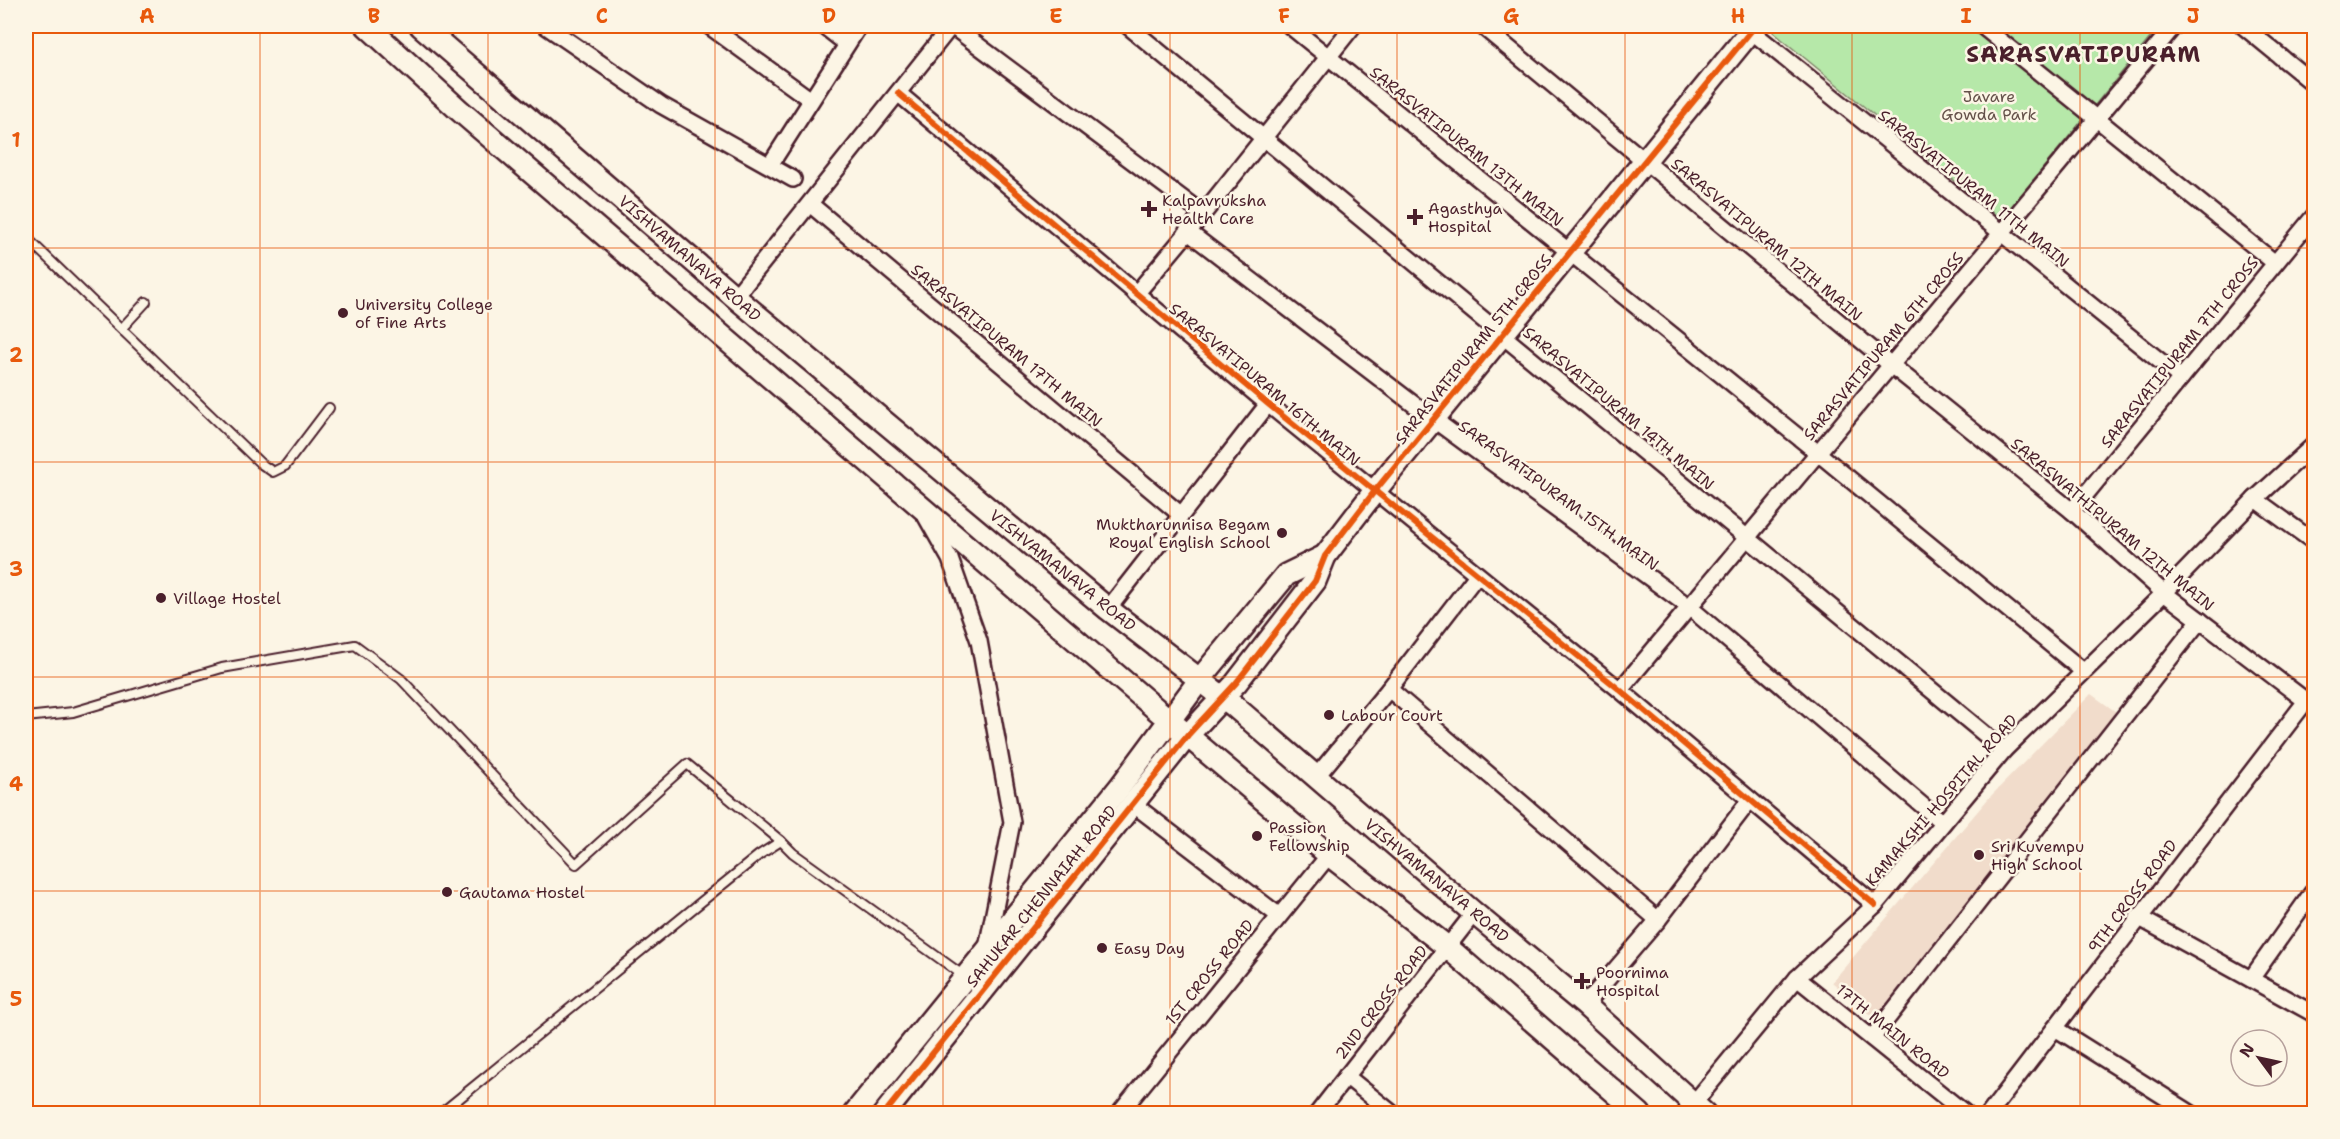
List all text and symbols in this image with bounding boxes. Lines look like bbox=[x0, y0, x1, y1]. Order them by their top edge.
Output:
text: A bbox=[139, 3, 155, 29]
text: B bbox=[368, 3, 380, 29]
text: C bbox=[596, 3, 608, 29]
text: D bbox=[822, 3, 836, 29]
text: E bbox=[1049, 3, 1063, 29]
text: F bbox=[1278, 3, 1290, 29]
text: G bbox=[1503, 3, 1519, 29]
text: H bbox=[1731, 3, 1745, 29]
text: I bbox=[1960, 3, 1972, 29]
text: J bbox=[2187, 3, 2200, 29]
district label: SARASVATIPURAM bbox=[1966, 40, 2202, 69]
street label: SARASVATIPURAM 13TH MAIN bbox=[1365, 62, 1568, 231]
park label: Javare Gowda Park bbox=[1941, 86, 2037, 125]
street label: SARASVATIPURAM 11TH MAIN bbox=[1874, 105, 2074, 272]
text: 1 bbox=[11, 127, 21, 153]
street label: SARASVATIPURAM 12TH MAIN bbox=[1667, 153, 1867, 326]
place label: Kalpavruksha Health Care bbox=[1162, 190, 1266, 229]
street label: VISHVAMANAVA ROAD bbox=[614, 191, 765, 326]
place label: Agasthya Hospital bbox=[1428, 198, 1503, 237]
marker: Kalpavruksha Health Care bbox=[1140, 200, 1158, 218]
marker: Agasthya Hospital bbox=[1406, 208, 1424, 226]
street label: SARASVATIPURAM 6TH CROSS bbox=[1798, 248, 1968, 445]
street label: SARASVATIPURAM 5TH CROSS bbox=[1390, 250, 1557, 449]
street label: SARASVATIPURAM 7TH CROSS bbox=[2096, 252, 2263, 452]
street label: SARASVATIPURAM 17TH MAIN bbox=[907, 259, 1107, 432]
place label: University College of Fine Arts bbox=[355, 294, 493, 333]
street label: SARASVATIPURAM 16TH MAIN bbox=[1165, 298, 1365, 471]
marker: University College of Fine Arts bbox=[336, 306, 350, 320]
street label: SARASVATIPURAM 14TH MAIN bbox=[1519, 322, 1719, 495]
text: 2 bbox=[9, 342, 23, 368]
street label: SARASVATIPURAM 15TH MAIN bbox=[1454, 416, 1663, 575]
street label: SARASWATHIPURAM 12TH MAIN bbox=[2007, 433, 2219, 616]
street label: VISHVAMANAVA ROAD bbox=[985, 505, 1140, 636]
place label: Muktharunnisa Begam Royal English School bbox=[1096, 514, 1270, 553]
marker: Muktharunnisa Begam Royal English School bbox=[1275, 526, 1289, 540]
text: 3 bbox=[9, 556, 23, 582]
place label: Village Hostel bbox=[173, 588, 281, 609]
marker: Village Hostel bbox=[154, 591, 168, 605]
place label: Labour Court bbox=[1341, 705, 1443, 726]
marker: Labour Court bbox=[1322, 708, 1336, 722]
street label: KAMAKSHI HOSPITAL ROAD bbox=[1861, 710, 2022, 891]
text: 4 bbox=[9, 771, 23, 797]
street label: SAHUKAR CHENNAIAH ROAD bbox=[961, 801, 1121, 992]
street label: VISHVAMANAVA ROAD bbox=[1360, 814, 1513, 947]
place label: Passion Fellowship bbox=[1269, 817, 1350, 856]
marker: Passion Fellowship bbox=[1250, 829, 1264, 843]
place label: Sri Kuvempu High School bbox=[1991, 836, 2084, 875]
street label: 9TH CROSS ROAD bbox=[2083, 836, 2182, 957]
marker: Sri Kuvempu High School bbox=[1972, 848, 1986, 862]
place label: Gautama Hostel bbox=[459, 882, 585, 903]
marker: Gautama Hostel bbox=[440, 885, 454, 899]
street label: 1ST CROSS ROAD bbox=[1160, 915, 1258, 1029]
place label: Easy Day bbox=[1114, 938, 1185, 959]
marker: Easy Day bbox=[1095, 941, 1109, 955]
street label: 2ND CROSS ROAD bbox=[1330, 941, 1432, 1064]
place label: Poornima Hospital bbox=[1596, 962, 1669, 1001]
marker: Poornima Hospital bbox=[1573, 972, 1591, 990]
street label: 17TH MAIN ROAD bbox=[1832, 979, 1954, 1084]
text: 5 bbox=[10, 986, 22, 1012]
north arrow bbox=[2229, 1028, 2289, 1088]
text: N bbox=[2235, 1039, 2259, 1061]

